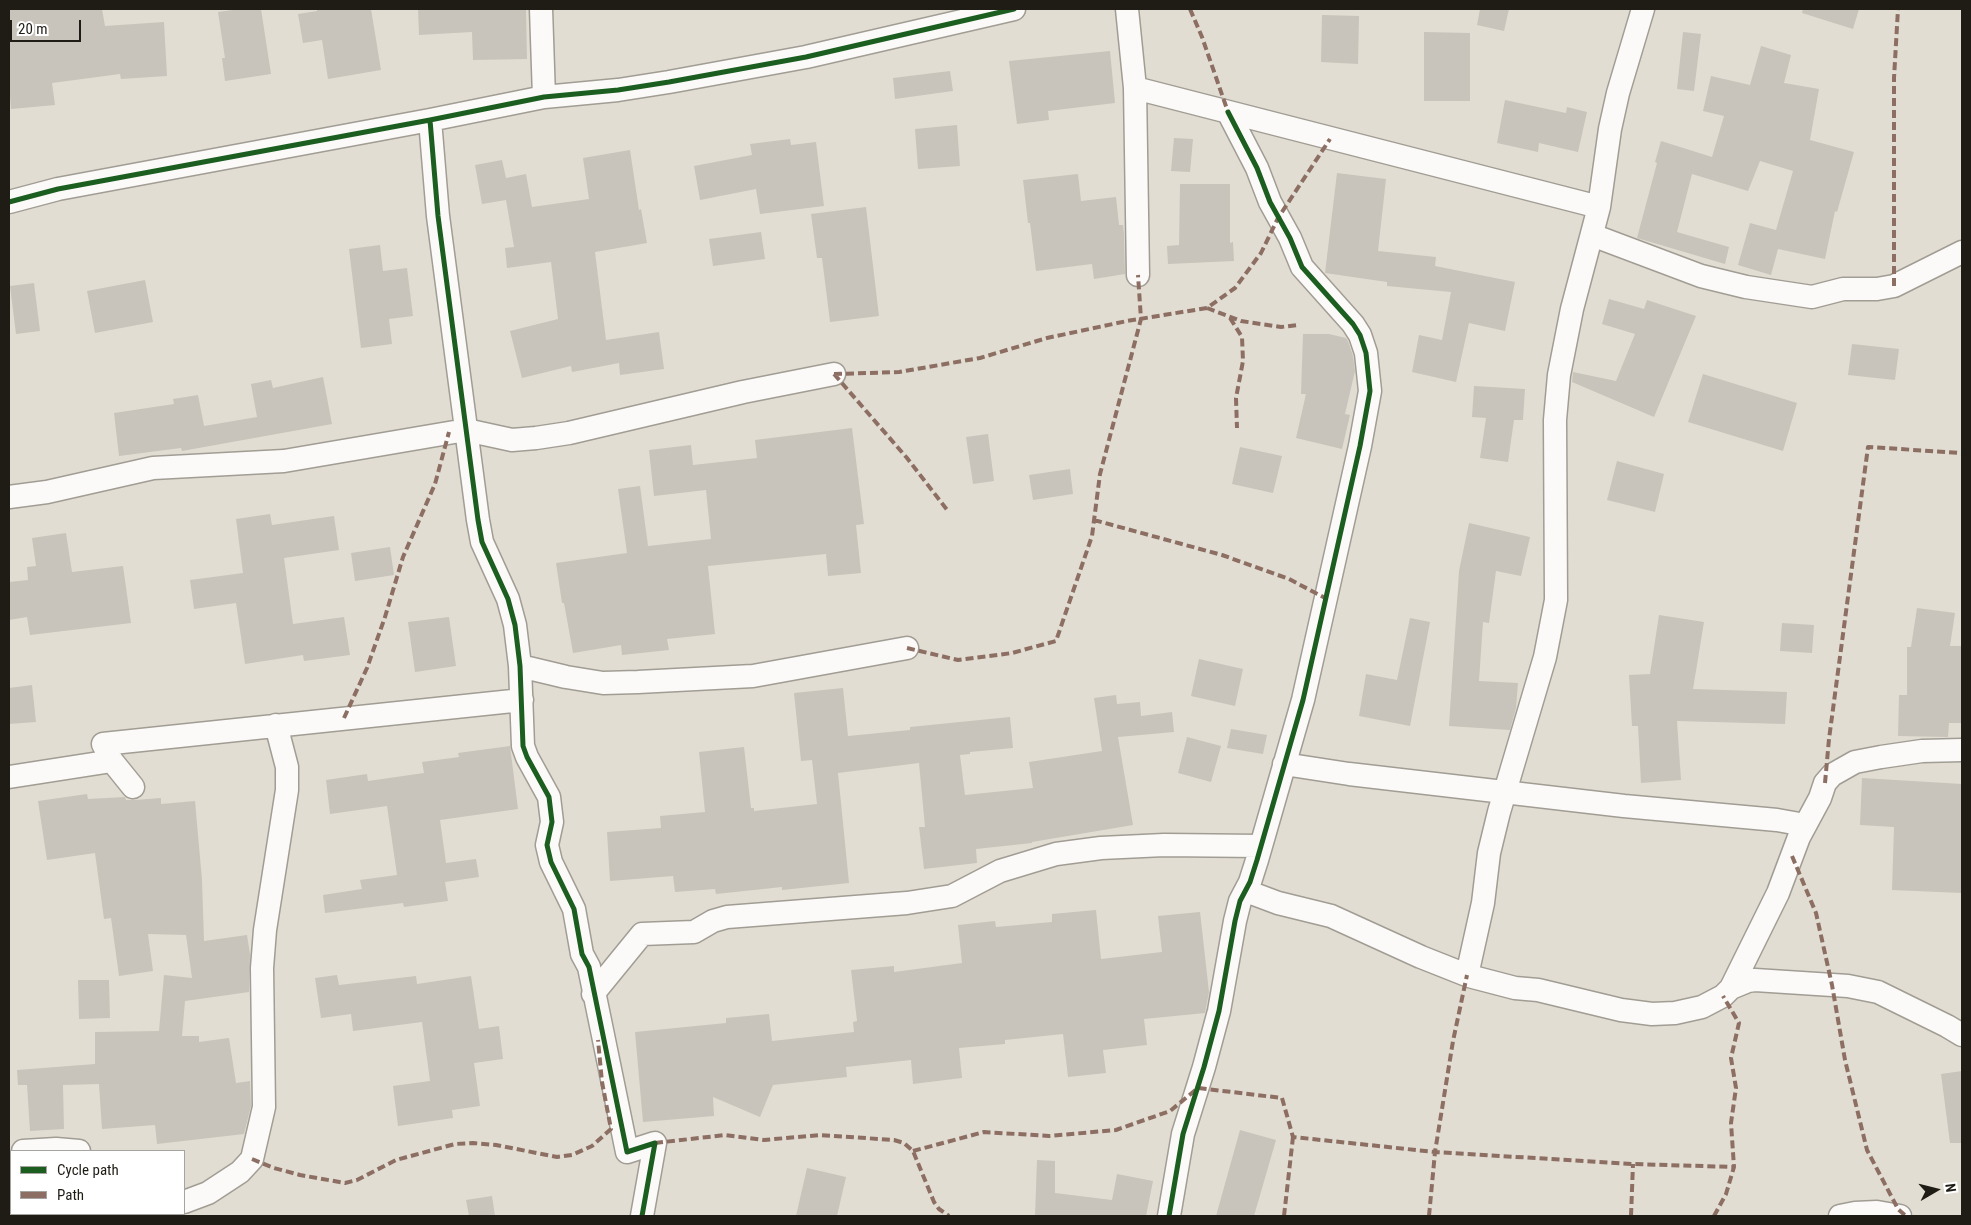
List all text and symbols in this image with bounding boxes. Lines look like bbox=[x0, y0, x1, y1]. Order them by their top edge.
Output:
scale bar bbox=[12, 10, 84, 42]
text: 20 m bbox=[18, 20, 48, 38]
legend bbox=[10, 1150, 185, 1215]
text: Cycle path bbox=[57, 1161, 119, 1179]
north arrow bbox=[1911, 1165, 1961, 1215]
text: N bbox=[1942, 1183, 1959, 1193]
text: Path bbox=[57, 1186, 84, 1204]

